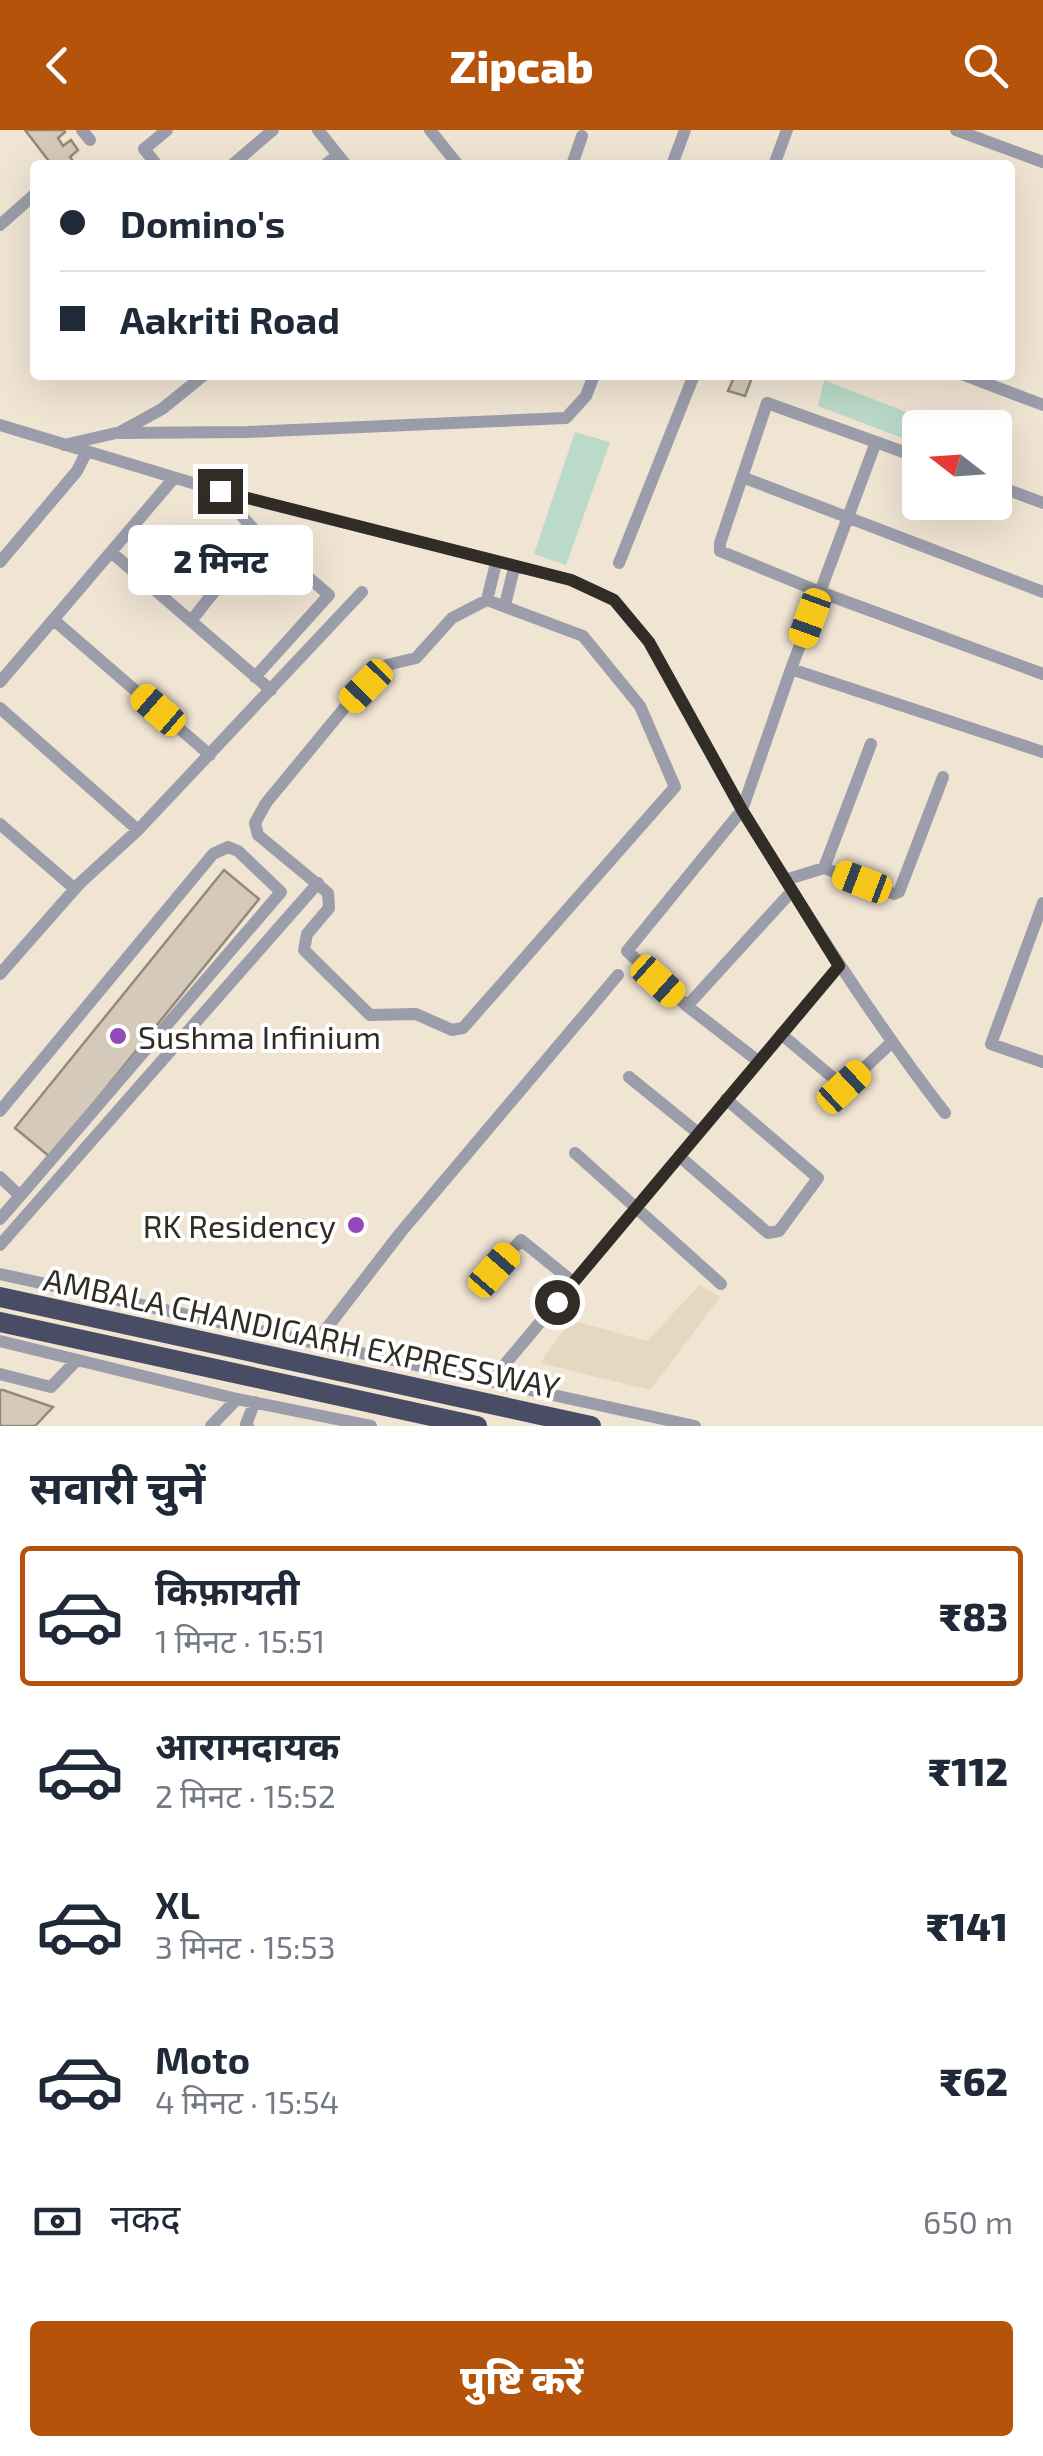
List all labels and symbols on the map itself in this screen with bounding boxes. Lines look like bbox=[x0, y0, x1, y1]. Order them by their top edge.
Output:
north arrow bbox=[902, 410, 1012, 520]
route end bbox=[198, 469, 243, 514]
callout: 2 मिनट bbox=[128, 526, 312, 596]
car bbox=[786, 585, 834, 651]
car bbox=[334, 654, 398, 718]
car bbox=[126, 679, 190, 741]
car bbox=[829, 857, 895, 907]
car bbox=[626, 950, 690, 1012]
place label: Sushma Infinium bbox=[138, 1017, 381, 1055]
marker: Sushma Infinium bbox=[107, 1025, 129, 1047]
car bbox=[812, 1056, 876, 1118]
place label: RK Residency bbox=[143, 1206, 336, 1244]
marker: RK Residency bbox=[345, 1214, 367, 1236]
car bbox=[463, 1238, 525, 1302]
street label: AMBALA CHANDIGARH EXPRESSWAY bbox=[41, 1259, 563, 1405]
route start bbox=[535, 1280, 580, 1325]

